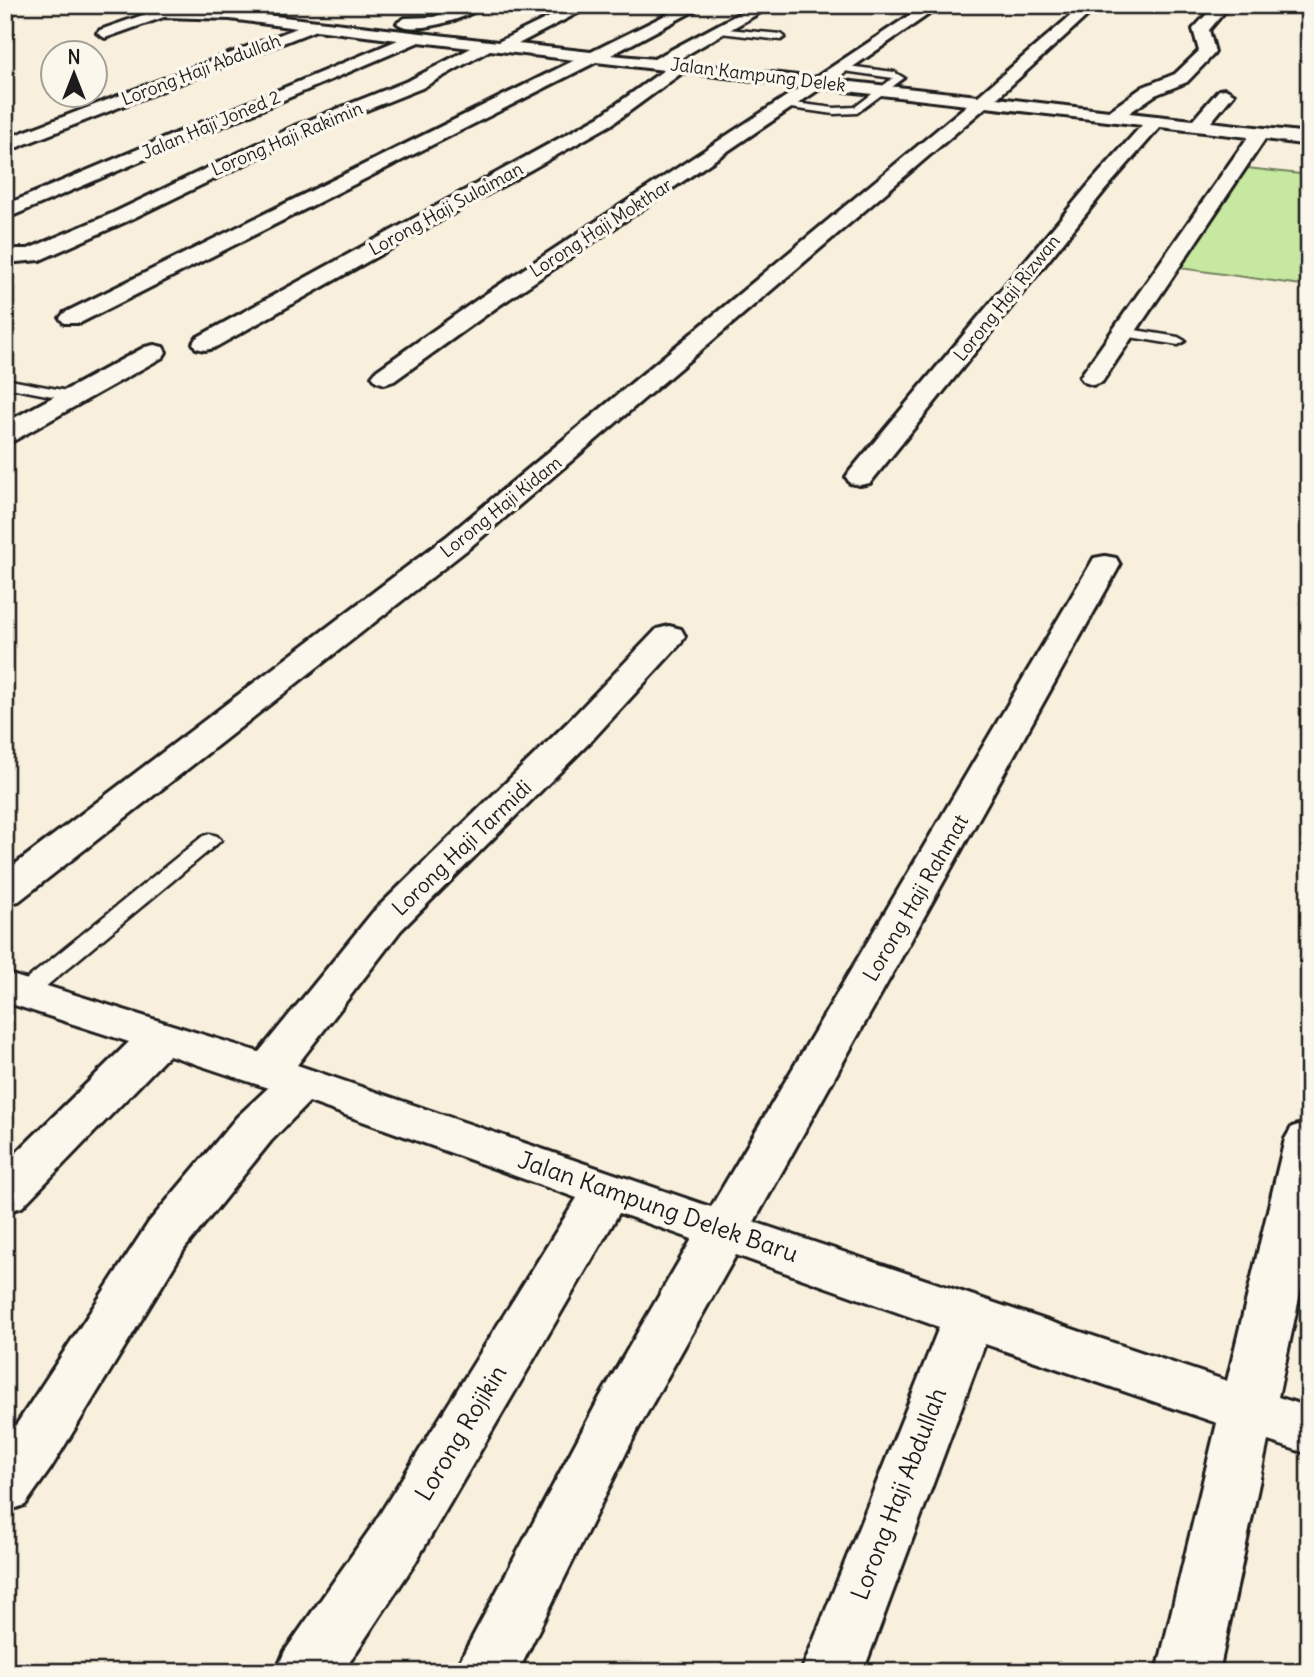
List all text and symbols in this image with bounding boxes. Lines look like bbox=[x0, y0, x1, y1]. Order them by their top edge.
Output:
street label: Lorong Haji Abdullah bbox=[118, 29, 284, 110]
north arrow bbox=[38, 38, 108, 108]
text: N bbox=[67, 45, 81, 69]
street label: Jalan Kampung Delek bbox=[669, 52, 847, 97]
street label: Jalan Haji Joned 2 bbox=[138, 85, 284, 164]
street label: Lorong Haji Rakimin bbox=[208, 96, 366, 181]
street label: Lorong Haji Sulaiman bbox=[365, 157, 527, 260]
street label: Lorong Haji Mokthar bbox=[525, 173, 677, 282]
street label: Lorong Haji Rizwan bbox=[949, 230, 1065, 366]
street label: Lorong Haji Kidam bbox=[436, 451, 566, 562]
street label: Lorong Haji Tarmidi bbox=[386, 774, 537, 921]
street label: Lorong Haji Rahmat bbox=[857, 809, 974, 986]
street label: Jalan Kampung Delek Baru bbox=[514, 1144, 802, 1268]
street label: Lorong Rojikin bbox=[408, 1359, 512, 1506]
street label: Lorong Haji Abdullah bbox=[844, 1383, 952, 1604]

